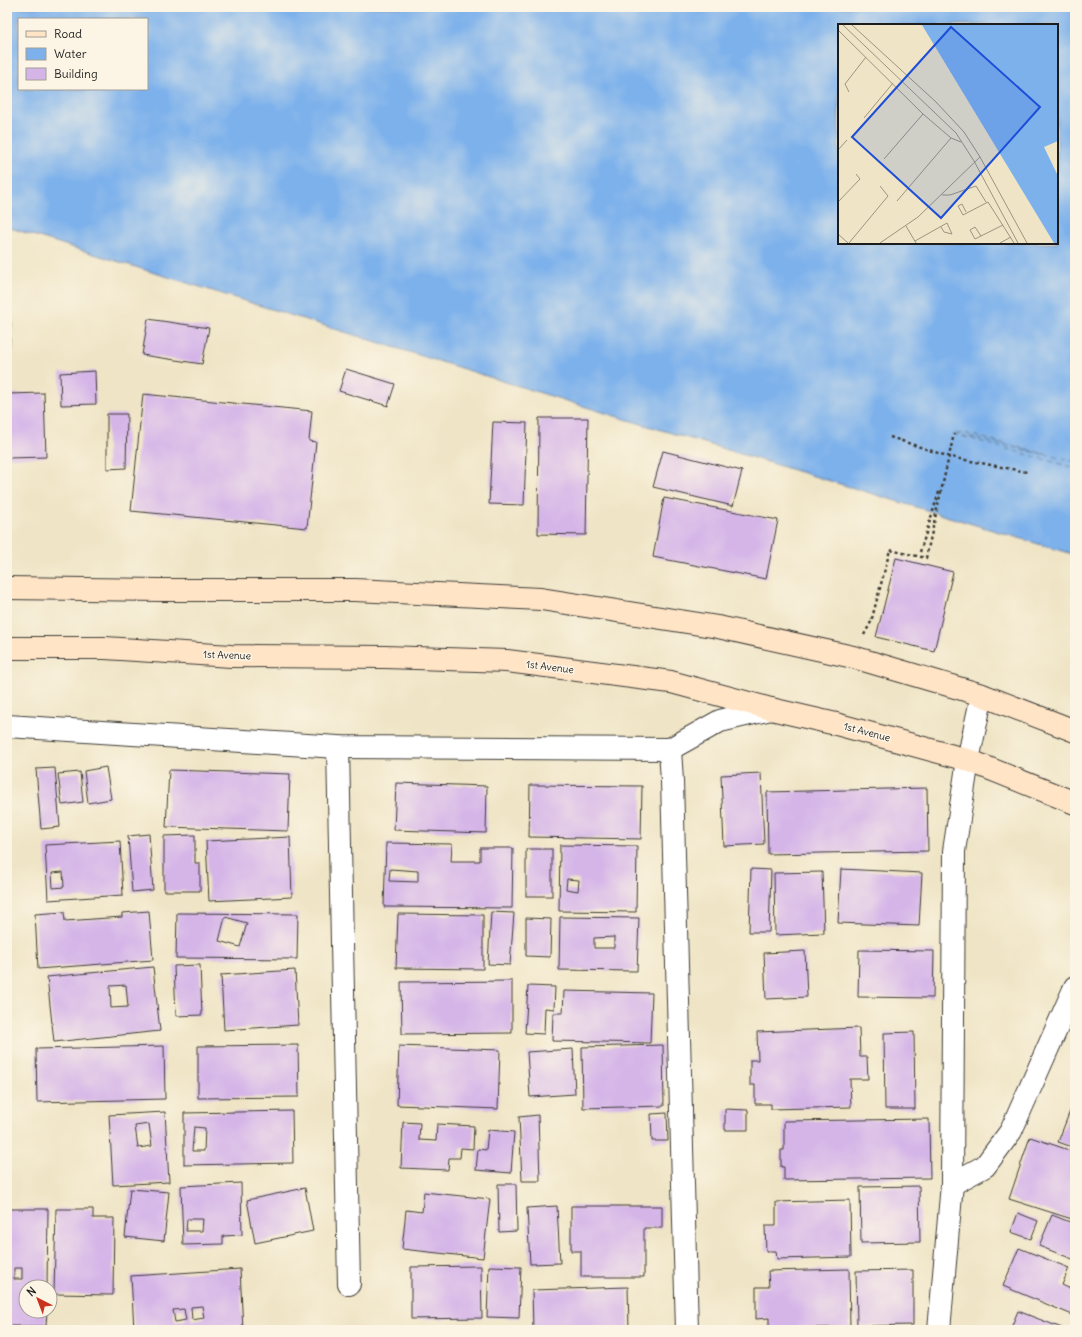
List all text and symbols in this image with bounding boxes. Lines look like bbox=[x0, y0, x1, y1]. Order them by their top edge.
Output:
legend bbox=[18, 18, 148, 90]
inset map bbox=[838, 24, 1058, 244]
text: Road bbox=[54, 26, 82, 41]
text: Water bbox=[54, 46, 87, 61]
text: Building bbox=[54, 66, 98, 81]
street label: 1st Avenue bbox=[203, 648, 251, 662]
street label: 1st Avenue bbox=[525, 658, 575, 676]
street label: 1st Avenue bbox=[842, 720, 892, 744]
north arrow bbox=[18, 1279, 58, 1319]
text: N bbox=[24, 1284, 39, 1299]

